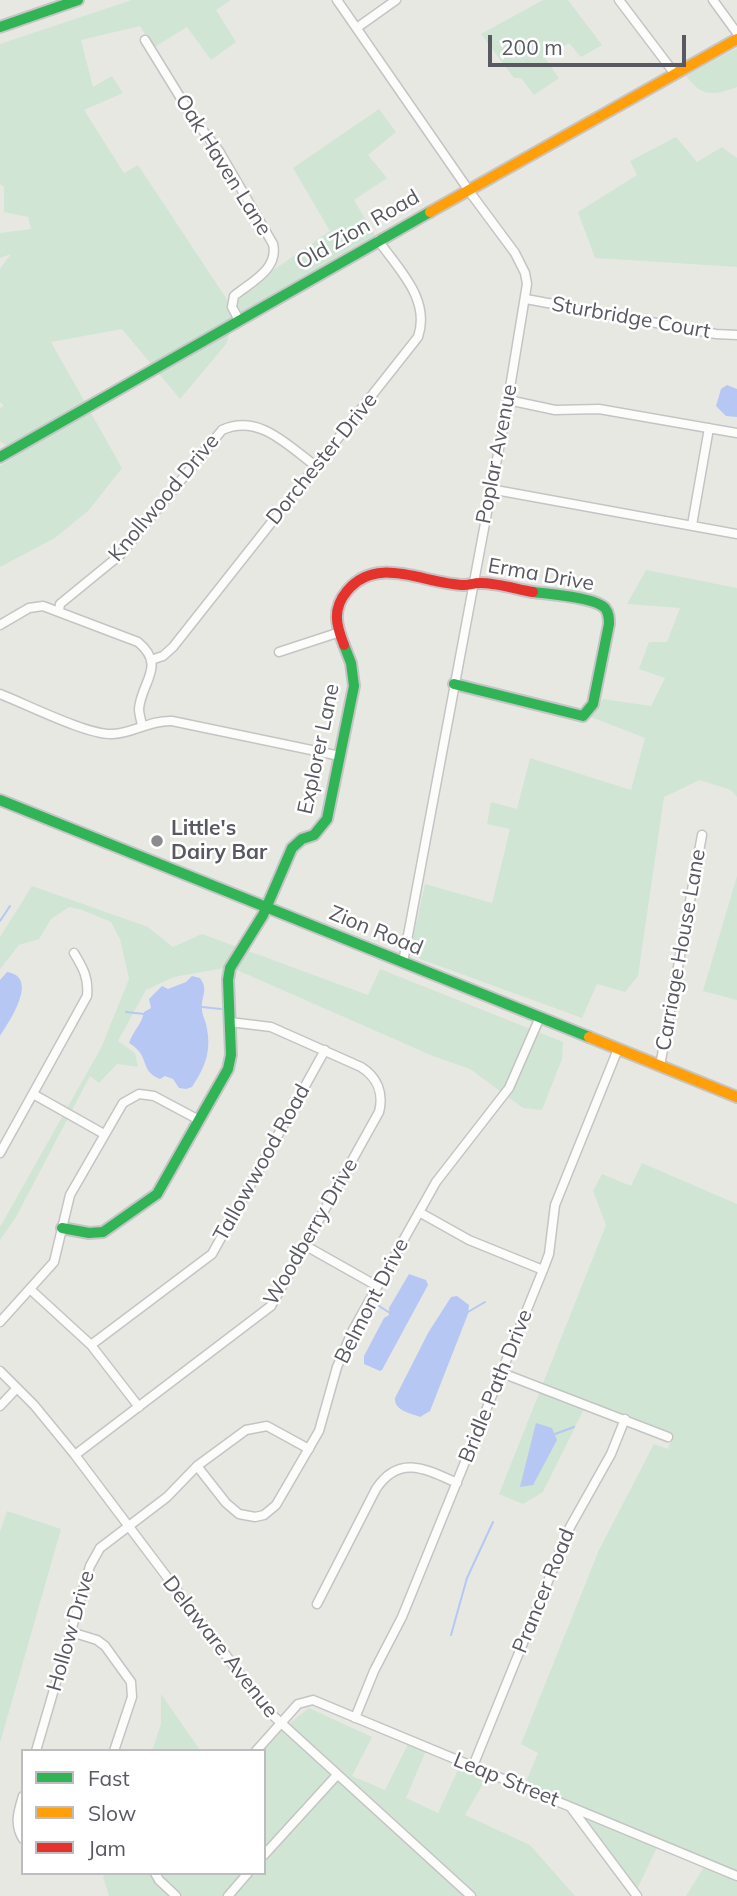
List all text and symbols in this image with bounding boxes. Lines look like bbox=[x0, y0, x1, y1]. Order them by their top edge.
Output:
scale bar bbox=[492, 21, 690, 65]
text: 200 m bbox=[501, 34, 563, 60]
street label: Oak Haven Lane bbox=[169, 90, 277, 240]
street label: Old Zion Road bbox=[292, 185, 424, 275]
street label: Sturbridge Court bbox=[550, 292, 712, 344]
street label: Poplar Avenue bbox=[471, 382, 523, 526]
street label: Dorchester Drive bbox=[261, 388, 383, 530]
street label: Knollwood Drive bbox=[103, 429, 225, 567]
street label: Erma Drive bbox=[486, 553, 596, 597]
street label: Explorer Lane bbox=[293, 681, 345, 817]
place label: Little's Dairy Bar bbox=[171, 816, 267, 866]
marker: Little's Dairy Bar bbox=[149, 833, 165, 849]
street label: Carriage House Lane bbox=[651, 847, 711, 1053]
street label: Zion Road bbox=[325, 901, 427, 961]
street label: Tallowwood Road bbox=[208, 1080, 316, 1246]
street label: Woodberry Drive bbox=[259, 1154, 363, 1310]
street label: Belmont Drive bbox=[330, 1234, 414, 1368]
street label: Bridle Path Drive bbox=[454, 1306, 538, 1466]
street label: Prancer Road bbox=[508, 1525, 580, 1657]
street label: Hollow Drive bbox=[42, 1568, 100, 1694]
street label: Delaware Avenue bbox=[157, 1571, 283, 1723]
street label: Leap Street bbox=[450, 1747, 562, 1813]
legend bbox=[21, 1749, 266, 1875]
text: Fast bbox=[88, 1765, 130, 1791]
text: Slow bbox=[88, 1800, 136, 1826]
text: Jam bbox=[88, 1835, 126, 1861]

